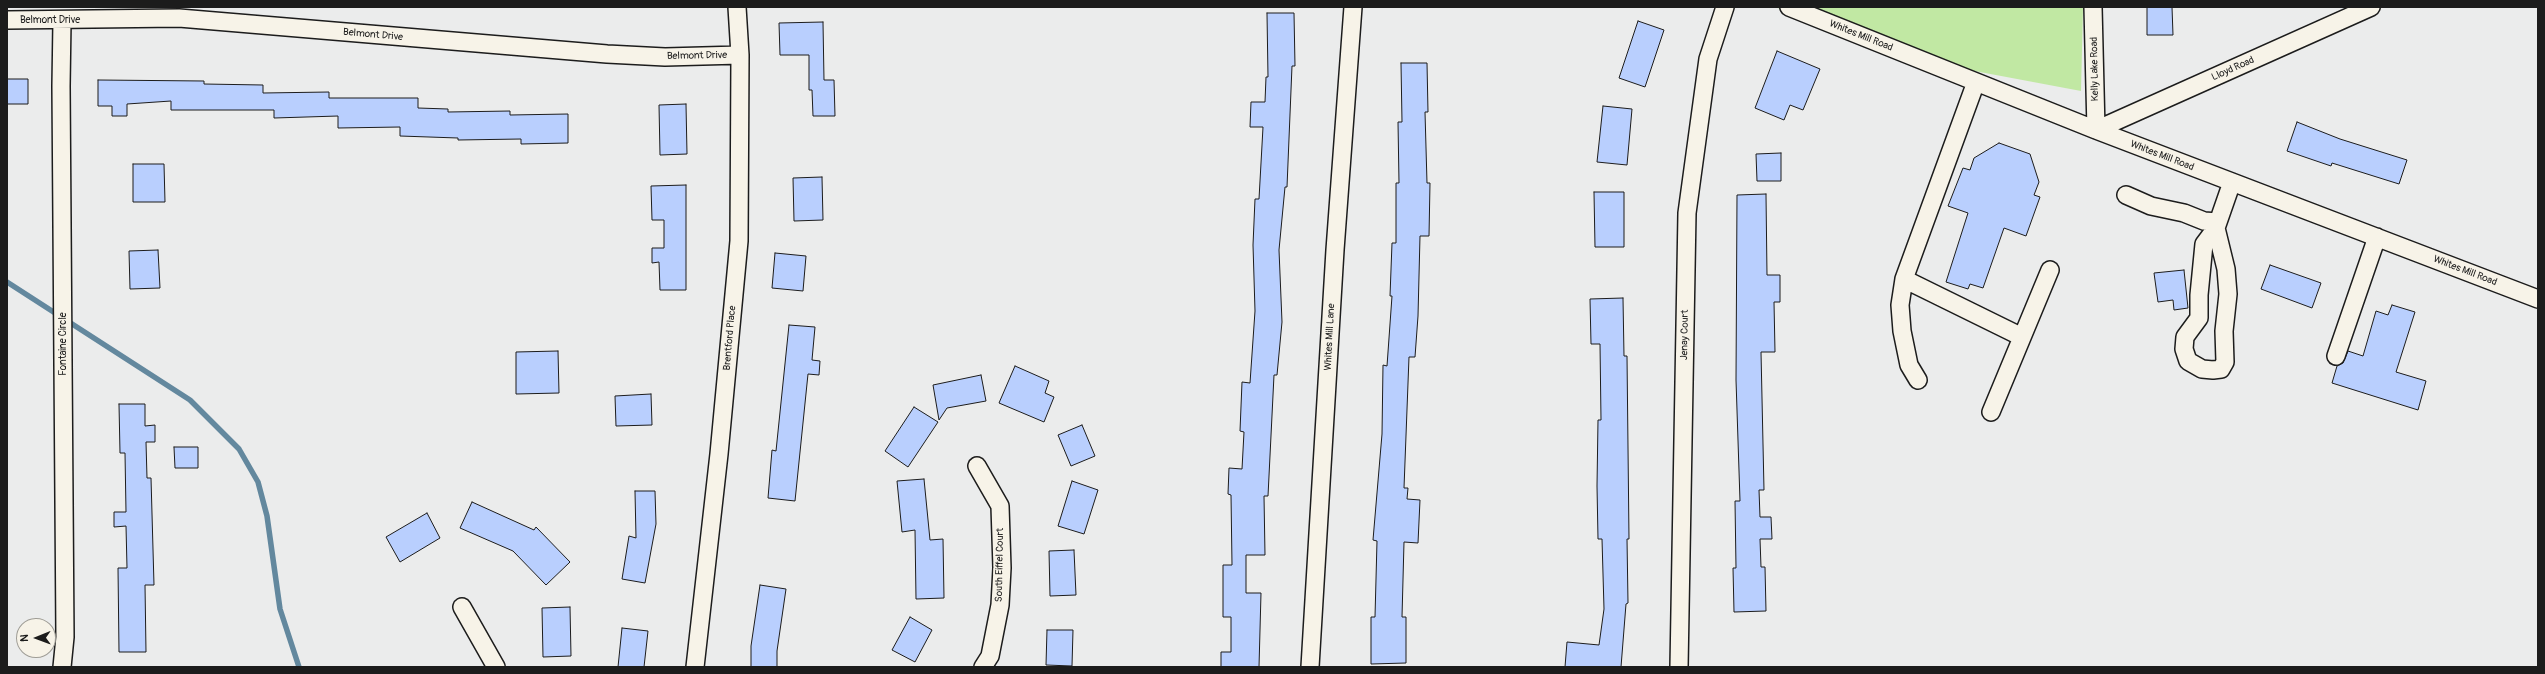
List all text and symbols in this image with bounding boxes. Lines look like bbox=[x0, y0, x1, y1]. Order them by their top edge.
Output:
street label: Belmont Drive bbox=[20, 14, 80, 26]
street label: Whites Mill Road bbox=[1828, 18, 1894, 54]
street label: Belmont Drive bbox=[342, 26, 404, 44]
street label: Kelly Lake Road bbox=[2088, 37, 2102, 101]
street label: Belmont Drive bbox=[667, 49, 727, 63]
street label: Lloyd Road bbox=[2210, 54, 2256, 84]
street label: Whites Mill Road bbox=[2128, 138, 2196, 174]
street label: Whites Mill Road bbox=[2431, 253, 2499, 289]
street label: Whites Mill Lane bbox=[1322, 303, 1338, 371]
street label: Brentford Place bbox=[721, 305, 739, 371]
street label: Jenay Court bbox=[1679, 310, 1691, 360]
street label: Fontaine Circle bbox=[57, 312, 69, 376]
street label: South Eiffel Court bbox=[993, 528, 1007, 602]
north arrow bbox=[16, 618, 56, 658]
text: N bbox=[18, 634, 31, 642]

